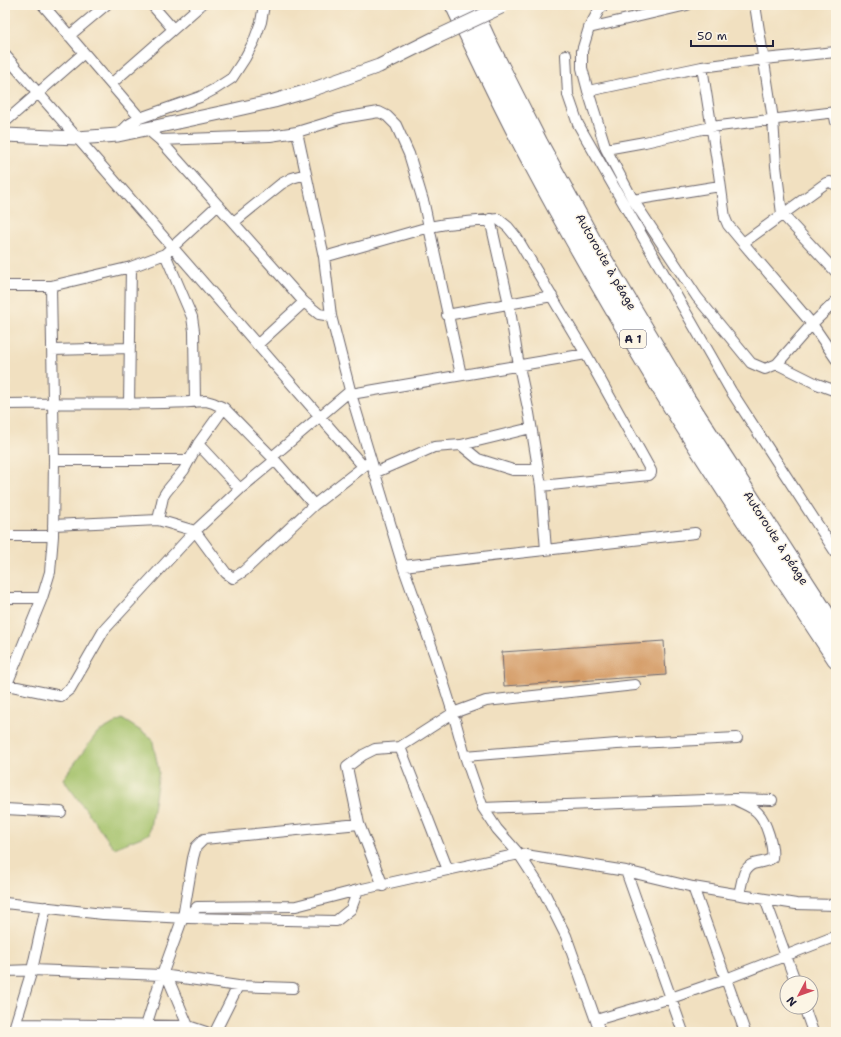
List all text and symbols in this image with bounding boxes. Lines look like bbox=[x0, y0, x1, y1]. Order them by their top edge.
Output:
scale bar bbox=[691, 22, 773, 48]
text: 50 m bbox=[697, 28, 727, 44]
street label: Autoroute à péage bbox=[572, 211, 640, 313]
road number: A 1 bbox=[620, 330, 646, 348]
street label: Autoroute à péage bbox=[740, 488, 812, 588]
north arrow bbox=[779, 975, 819, 1015]
text: N bbox=[783, 993, 800, 1009]

